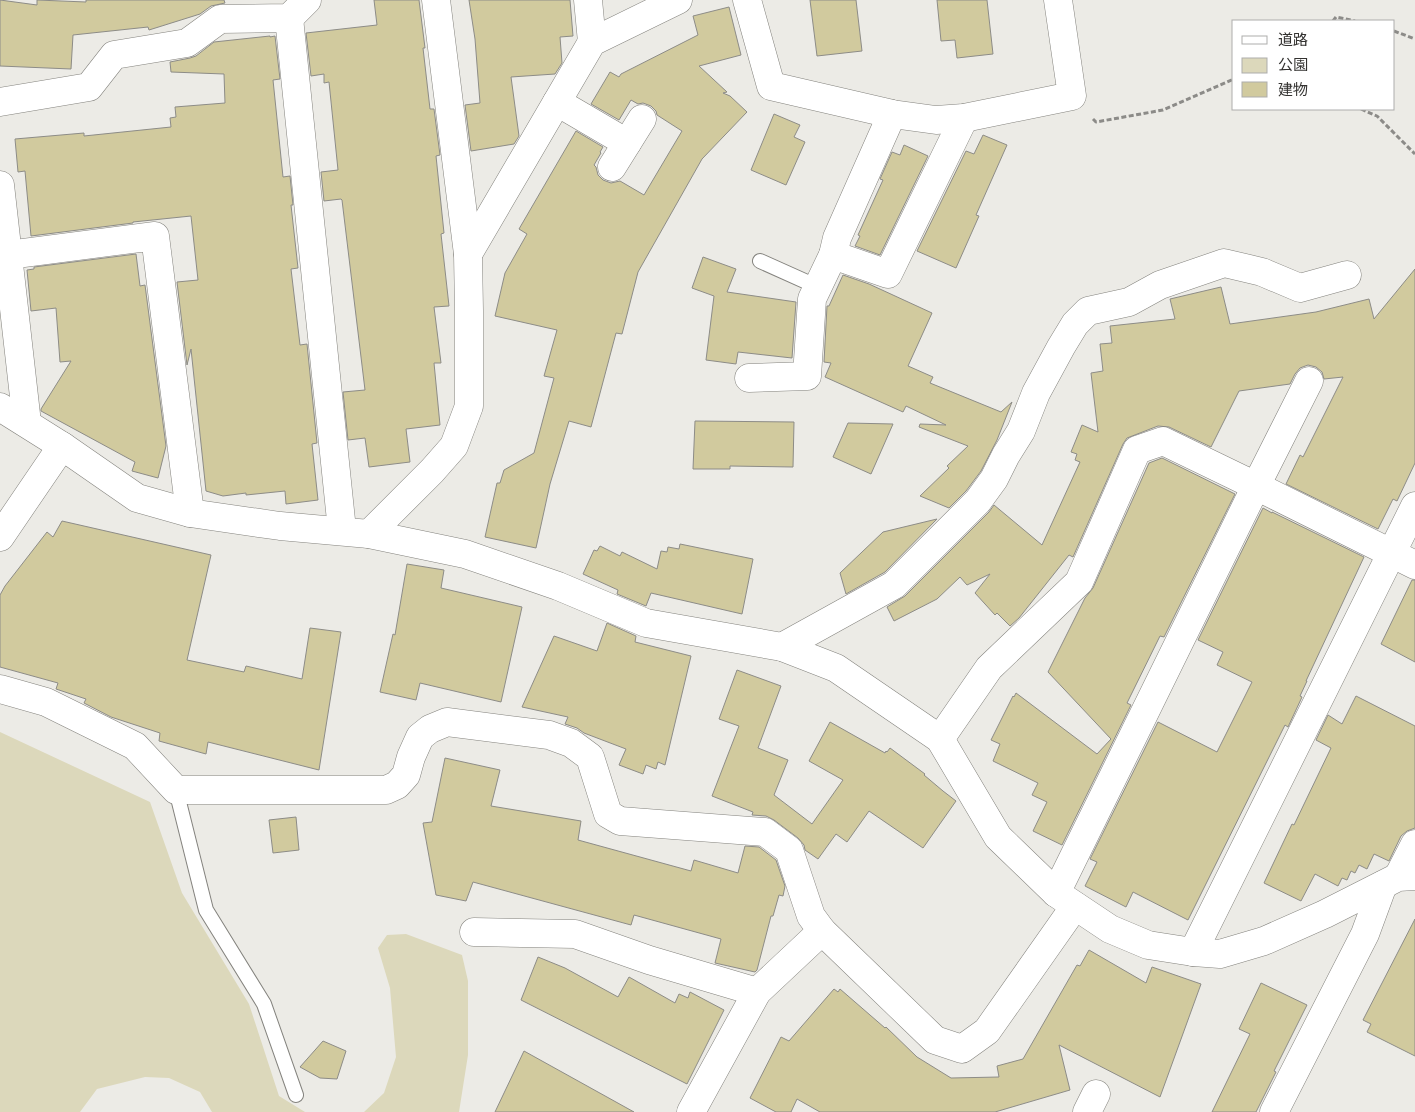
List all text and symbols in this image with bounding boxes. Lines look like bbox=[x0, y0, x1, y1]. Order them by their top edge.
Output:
legend bbox=[1232, 20, 1395, 110]
text: 道路 bbox=[1278, 31, 1308, 48]
text: 公園 bbox=[1278, 56, 1308, 73]
text: 建物 bbox=[1278, 81, 1308, 98]

